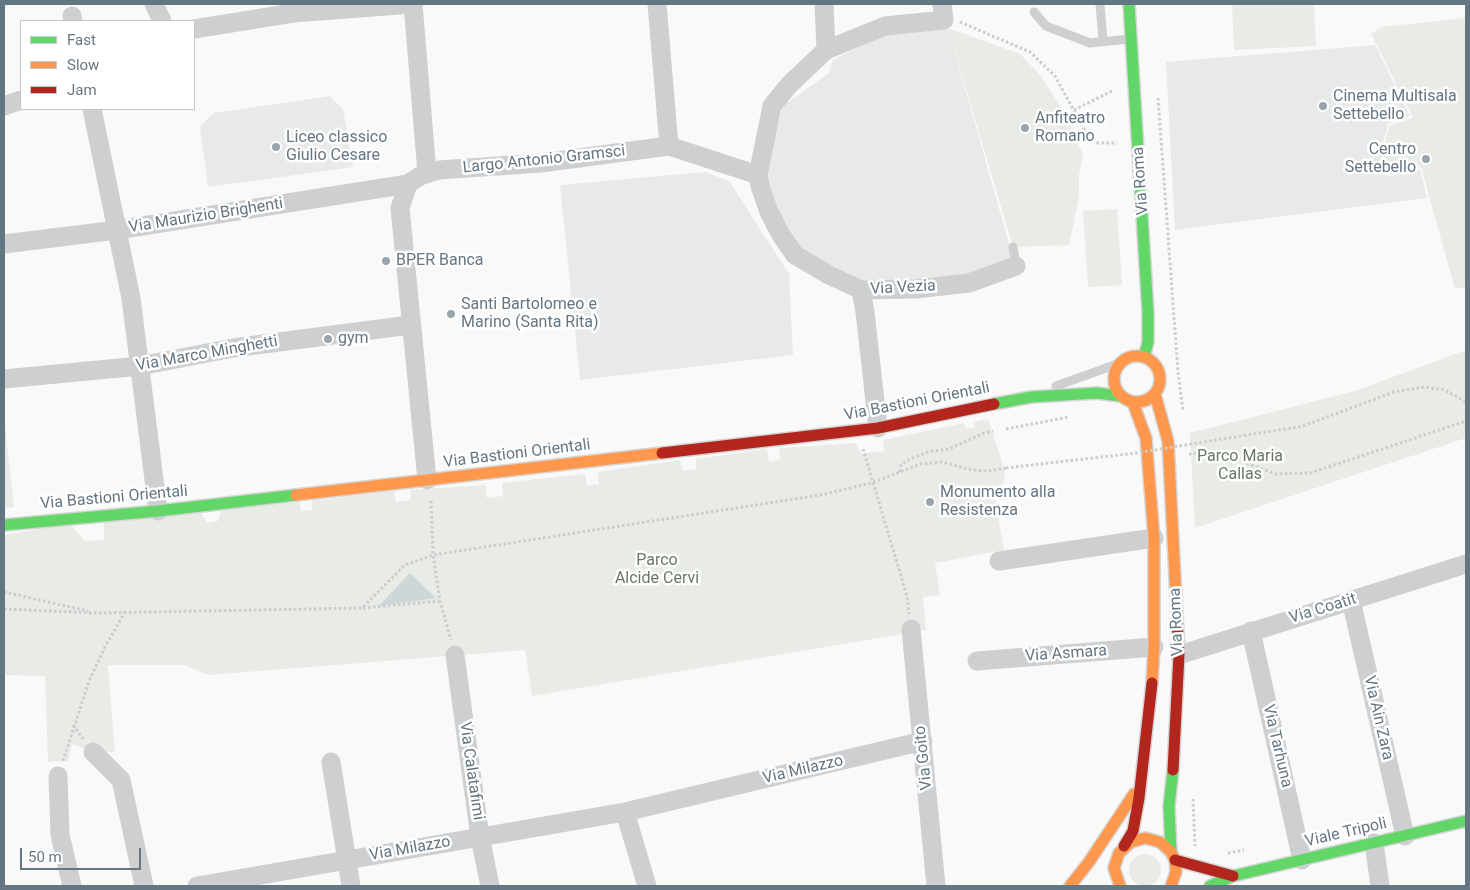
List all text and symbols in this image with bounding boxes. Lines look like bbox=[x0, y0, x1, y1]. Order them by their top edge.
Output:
legend bbox=[20, 20, 195, 110]
text: Fast bbox=[67, 31, 96, 49]
text: Slow bbox=[67, 56, 99, 74]
text: Jam bbox=[67, 81, 97, 99]
place label: Cinema Multisala Settebello bbox=[1333, 87, 1457, 125]
marker: Cinema Multisala Settebello bbox=[1317, 100, 1329, 112]
place label: Anfiteatro Romano bbox=[1035, 109, 1105, 147]
marker: Anfiteatro Romano bbox=[1019, 122, 1031, 134]
place label: Liceo classico Giulio Cesare bbox=[286, 128, 387, 166]
place label: Centro Settebello bbox=[1345, 140, 1416, 178]
marker: Liceo classico Giulio Cesare bbox=[270, 141, 282, 153]
street label: Largo Antonio Gramsci bbox=[462, 142, 626, 178]
street label: Via Roma bbox=[1129, 146, 1153, 216]
marker: Centro Settebello bbox=[1420, 153, 1432, 165]
street label: Via Maurizio Brighenti bbox=[127, 194, 285, 238]
place label: BPER Banca bbox=[396, 251, 484, 271]
marker: BPER Banca bbox=[380, 255, 392, 267]
street label: Via Vezia bbox=[870, 277, 936, 299]
place label: Santi Bartolomeo e Marino (Santa Rita) bbox=[461, 295, 599, 333]
marker: Santi Bartolomeo e Marino (Santa Rita) bbox=[445, 308, 457, 320]
place label: gym bbox=[338, 329, 369, 349]
street label: Via Marco Minghetti bbox=[135, 332, 279, 376]
marker: gym bbox=[322, 333, 334, 345]
street label: Via Bastioni Orientali bbox=[843, 378, 991, 426]
street label: Via Bastioni Orientali bbox=[442, 435, 592, 473]
park label: Parco Maria Callas bbox=[1197, 447, 1283, 485]
street label: Via Bastioni Orientali bbox=[39, 482, 189, 514]
place label: Monumento alla Resistenza bbox=[940, 483, 1055, 521]
marker: Monumento alla Resistenza bbox=[924, 496, 936, 508]
park label: Parco Alcide Cervi bbox=[615, 551, 699, 589]
street label: Via Roma bbox=[1166, 587, 1188, 657]
street label: Via Coatit bbox=[1287, 590, 1359, 628]
street label: Via Asmara bbox=[1024, 642, 1108, 666]
street label: Via Ain Zara bbox=[1359, 674, 1397, 762]
street label: Via Tarhuna bbox=[1258, 703, 1296, 789]
street label: Via Calatafimi bbox=[455, 721, 487, 821]
street label: Via Goito bbox=[911, 725, 937, 791]
street label: Via Milazzo bbox=[761, 751, 845, 789]
street label: Viale Tripoli bbox=[1303, 814, 1389, 852]
street label: Via Milazzo bbox=[368, 832, 452, 866]
scale bar bbox=[22, 838, 144, 870]
text: 50 m bbox=[28, 848, 62, 866]

